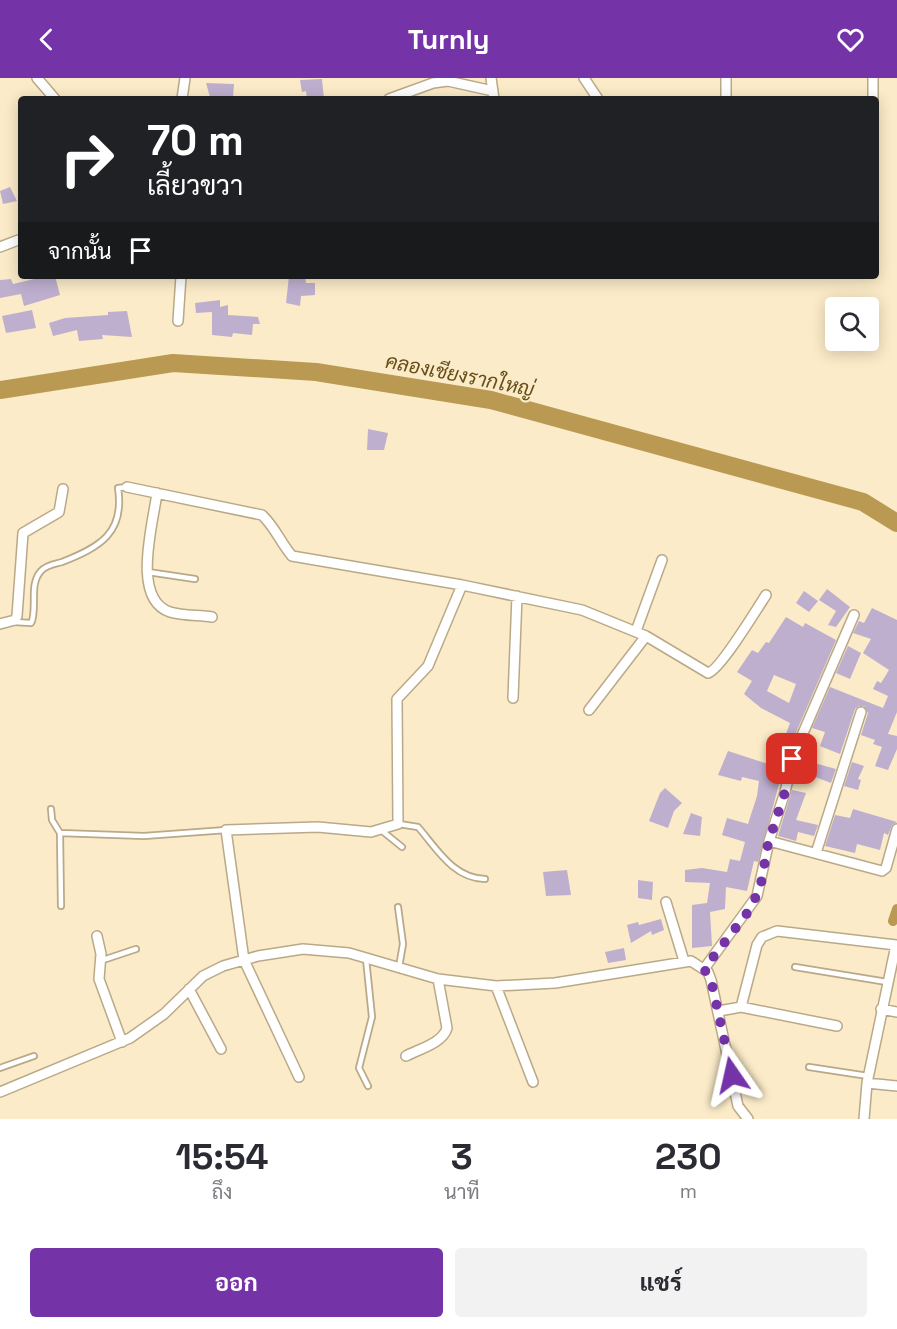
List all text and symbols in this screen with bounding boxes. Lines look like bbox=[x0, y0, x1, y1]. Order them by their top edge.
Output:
text: Turnly bbox=[408, 22, 489, 57]
icon: back bbox=[30, 23, 63, 56]
icon: heart bbox=[834, 23, 867, 56]
text: 70 m bbox=[147, 114, 244, 167]
icon: right bbox=[48, 120, 126, 198]
text: เลี้ยวขวา bbox=[147, 168, 243, 203]
icon: arrive bbox=[124, 234, 157, 267]
text: จากนั้น bbox=[48, 237, 112, 265]
map controls bbox=[825, 297, 879, 351]
button: search bbox=[825, 297, 879, 351]
water label: คลองเชียงรากใหญ่ bbox=[383, 348, 538, 402]
pin bbox=[766, 733, 817, 784]
icon: arrive bbox=[775, 742, 808, 775]
position arrow bbox=[700, 1043, 764, 1107]
text: 15:54 bbox=[175, 1134, 269, 1180]
text: 3 bbox=[451, 1134, 473, 1180]
text: 230 bbox=[655, 1134, 722, 1180]
text: m bbox=[680, 1178, 697, 1204]
text: ถึง bbox=[212, 1179, 232, 1205]
text: นาที bbox=[444, 1179, 480, 1205]
button: ออก bbox=[30, 1248, 443, 1317]
button: แชร์ bbox=[455, 1248, 867, 1317]

